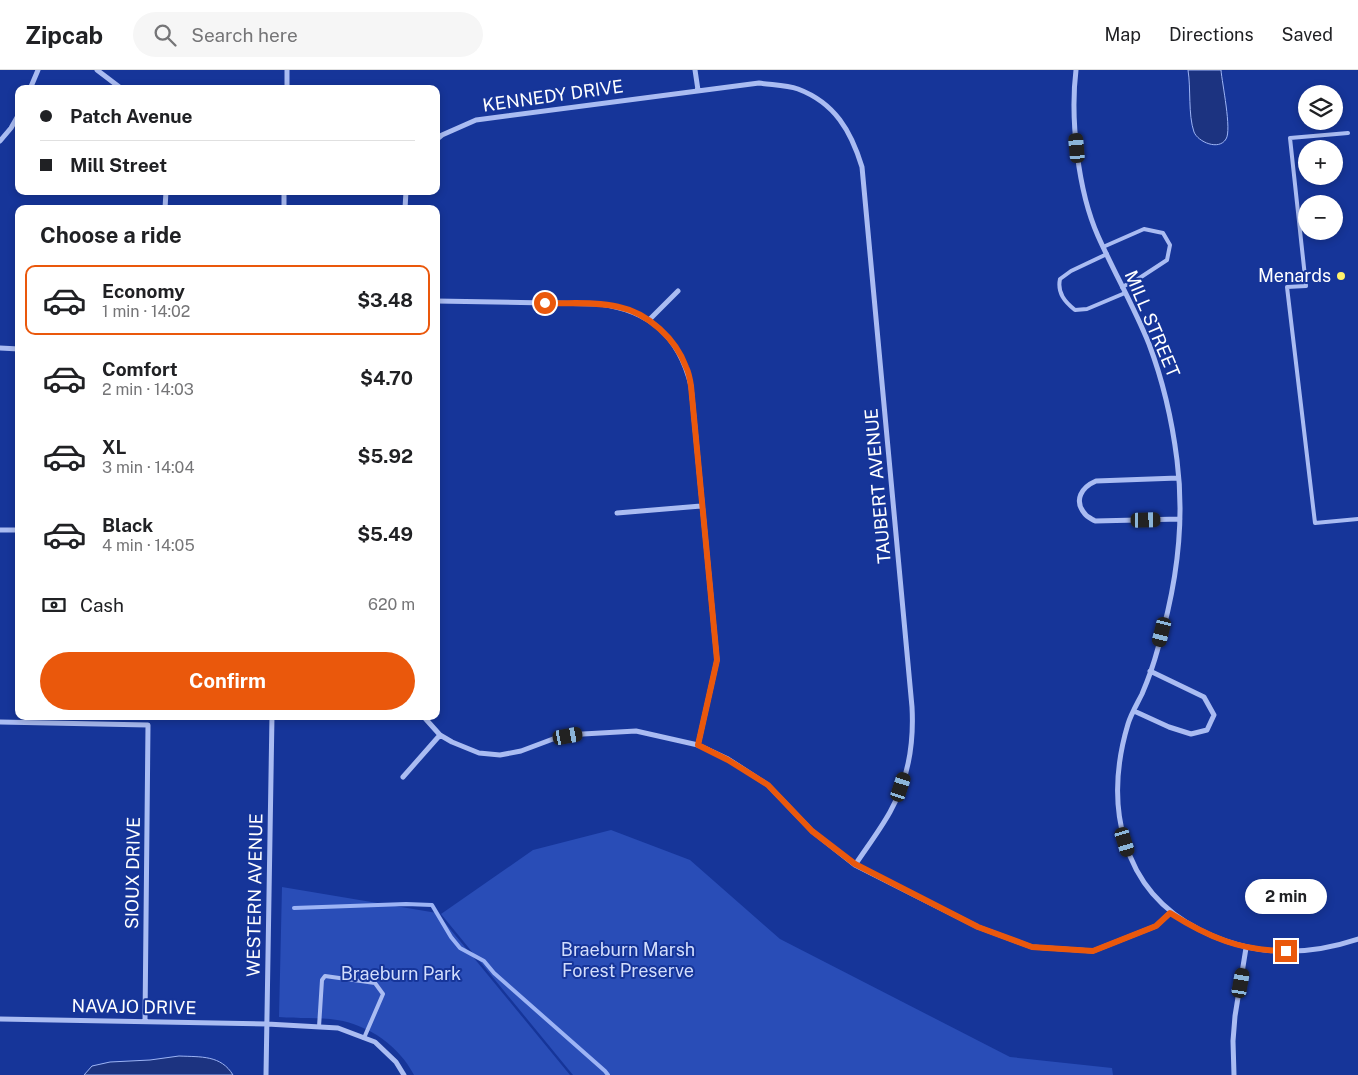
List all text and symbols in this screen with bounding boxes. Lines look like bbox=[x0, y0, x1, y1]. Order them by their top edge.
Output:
search box bbox=[133, 12, 483, 57]
text: Zipcab bbox=[25, 21, 103, 49]
icon: search bbox=[151, 21, 179, 49]
text: Search here bbox=[191, 24, 298, 46]
text: Map bbox=[1104, 24, 1141, 45]
text: Directions bbox=[1169, 24, 1254, 45]
text: Saved bbox=[1282, 24, 1333, 45]
street label: KENNEDY DRIVE bbox=[481, 75, 625, 116]
map controls bbox=[1298, 85, 1343, 240]
button: layers bbox=[1298, 85, 1343, 130]
text: Patch Avenue bbox=[70, 105, 193, 127]
car bbox=[1068, 132, 1085, 164]
button: + bbox=[1298, 140, 1343, 185]
text: Mill Street bbox=[70, 154, 167, 176]
button: − bbox=[1298, 195, 1343, 240]
text: Choose a ride bbox=[40, 222, 182, 248]
place label: Menards bbox=[1258, 265, 1331, 286]
street label: MILL STREET bbox=[1120, 267, 1185, 381]
marker: Menards bbox=[1335, 270, 1347, 282]
icon: car bbox=[42, 278, 87, 323]
text: Economy bbox=[102, 280, 185, 302]
text: $3.48 bbox=[357, 289, 413, 311]
route start bbox=[534, 292, 556, 314]
text: 1 min · 14:02 bbox=[102, 302, 190, 321]
icon: car bbox=[42, 356, 87, 401]
text: Comfort bbox=[102, 358, 178, 380]
text: $4.70 bbox=[360, 367, 413, 389]
text: 2 min · 14:03 bbox=[102, 380, 194, 399]
street label: TAUBERT AVENUE bbox=[860, 408, 895, 565]
icon: car bbox=[42, 434, 87, 479]
text: XL bbox=[102, 436, 127, 458]
text: $5.92 bbox=[358, 445, 413, 467]
text: 3 min · 14:04 bbox=[102, 458, 194, 477]
icon: car bbox=[42, 512, 87, 557]
car bbox=[1130, 512, 1161, 528]
text: Black bbox=[102, 514, 153, 536]
text: $5.49 bbox=[357, 523, 413, 545]
text: 4 min · 14:05 bbox=[102, 536, 195, 555]
icon: cash bbox=[40, 591, 68, 619]
text: Cash bbox=[80, 594, 124, 616]
text: 620 m bbox=[368, 595, 415, 614]
car bbox=[1151, 616, 1172, 648]
button: Confirm bbox=[40, 652, 415, 710]
car bbox=[551, 726, 584, 746]
car bbox=[889, 770, 912, 804]
street label: WESTERN AVENUE bbox=[243, 813, 266, 977]
street label: SIOUX DRIVE bbox=[121, 817, 144, 929]
car bbox=[1113, 825, 1136, 859]
callout: 2 min bbox=[1245, 878, 1327, 914]
text: 2 min bbox=[1265, 887, 1307, 906]
park label: Braeburn Marsh Forest Preserve bbox=[561, 939, 695, 981]
route end bbox=[1275, 940, 1297, 962]
park label: Braeburn Park bbox=[341, 963, 461, 984]
car bbox=[1231, 967, 1250, 999]
street label: NAVAJO DRIVE bbox=[71, 995, 197, 1018]

